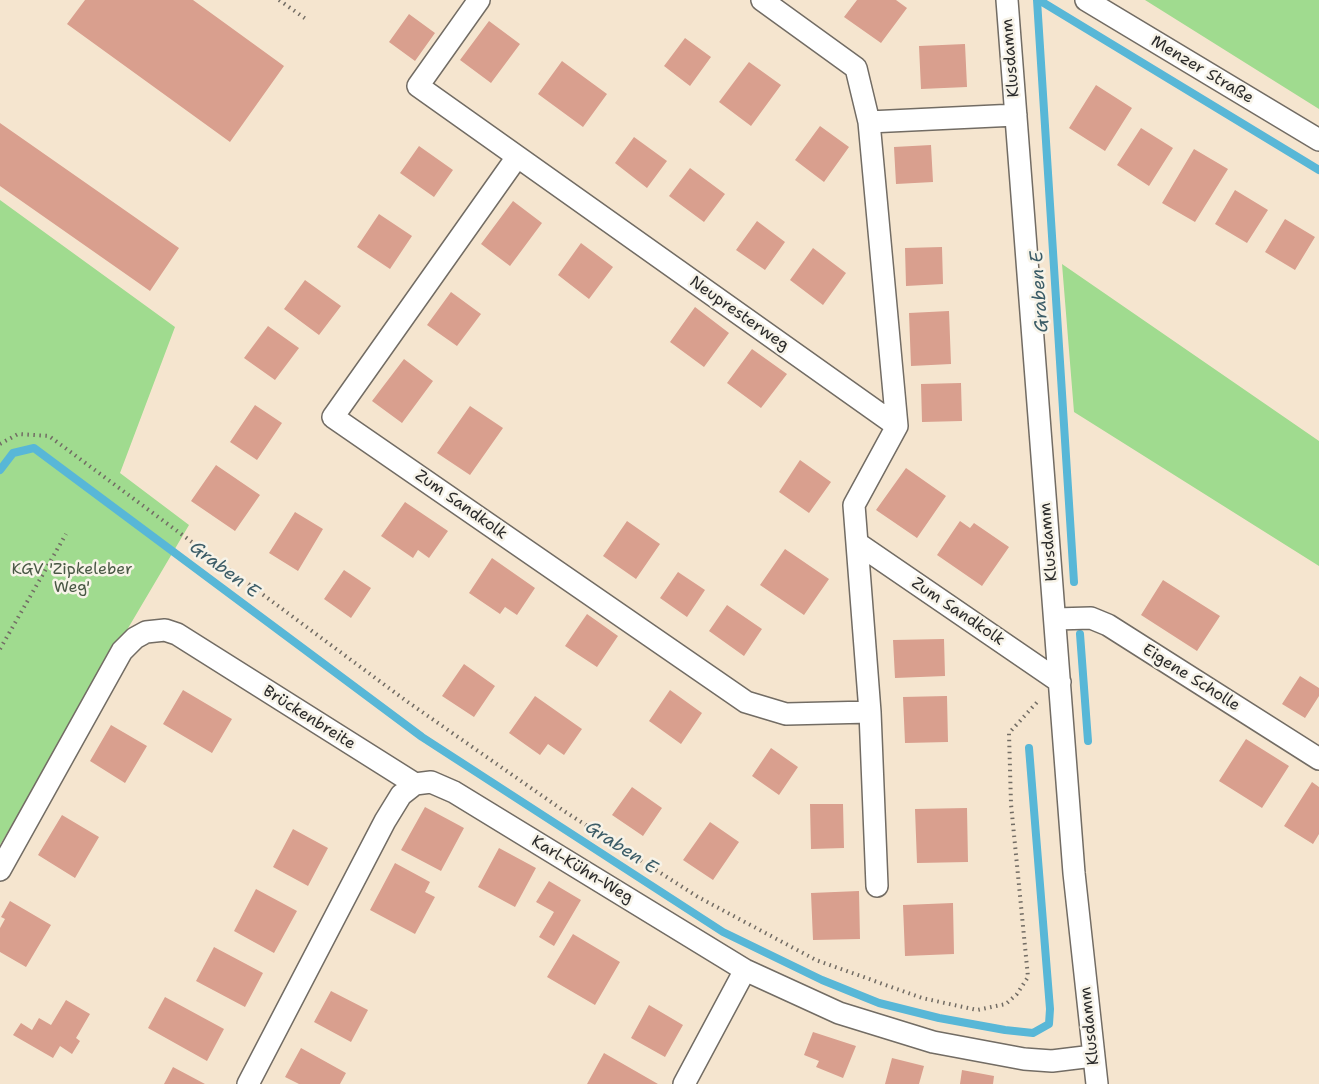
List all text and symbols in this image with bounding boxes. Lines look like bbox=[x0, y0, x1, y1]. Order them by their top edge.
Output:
street label: Klusdamm bbox=[998, 18, 1024, 98]
street label: Menzer Straße bbox=[1147, 32, 1257, 108]
water label: Graben E bbox=[1026, 251, 1054, 333]
street label: Neupresterweg bbox=[686, 273, 792, 355]
street label: Zum Sandkolk bbox=[411, 466, 511, 544]
street label: Klusdamm bbox=[1036, 502, 1062, 582]
water label: Graben E bbox=[185, 537, 263, 603]
park label: KGV 'Zipkeleber Weg' bbox=[11, 560, 133, 598]
street label: Zum Sandkolk bbox=[908, 574, 1008, 650]
street label: Eigene Scholle bbox=[1139, 640, 1243, 716]
street label: Brückenbreite bbox=[259, 682, 359, 754]
water label: Graben E bbox=[581, 817, 661, 879]
street label: Karl-Kühn-Weg bbox=[528, 832, 636, 908]
street label: Klusdamm bbox=[1076, 986, 1104, 1066]

